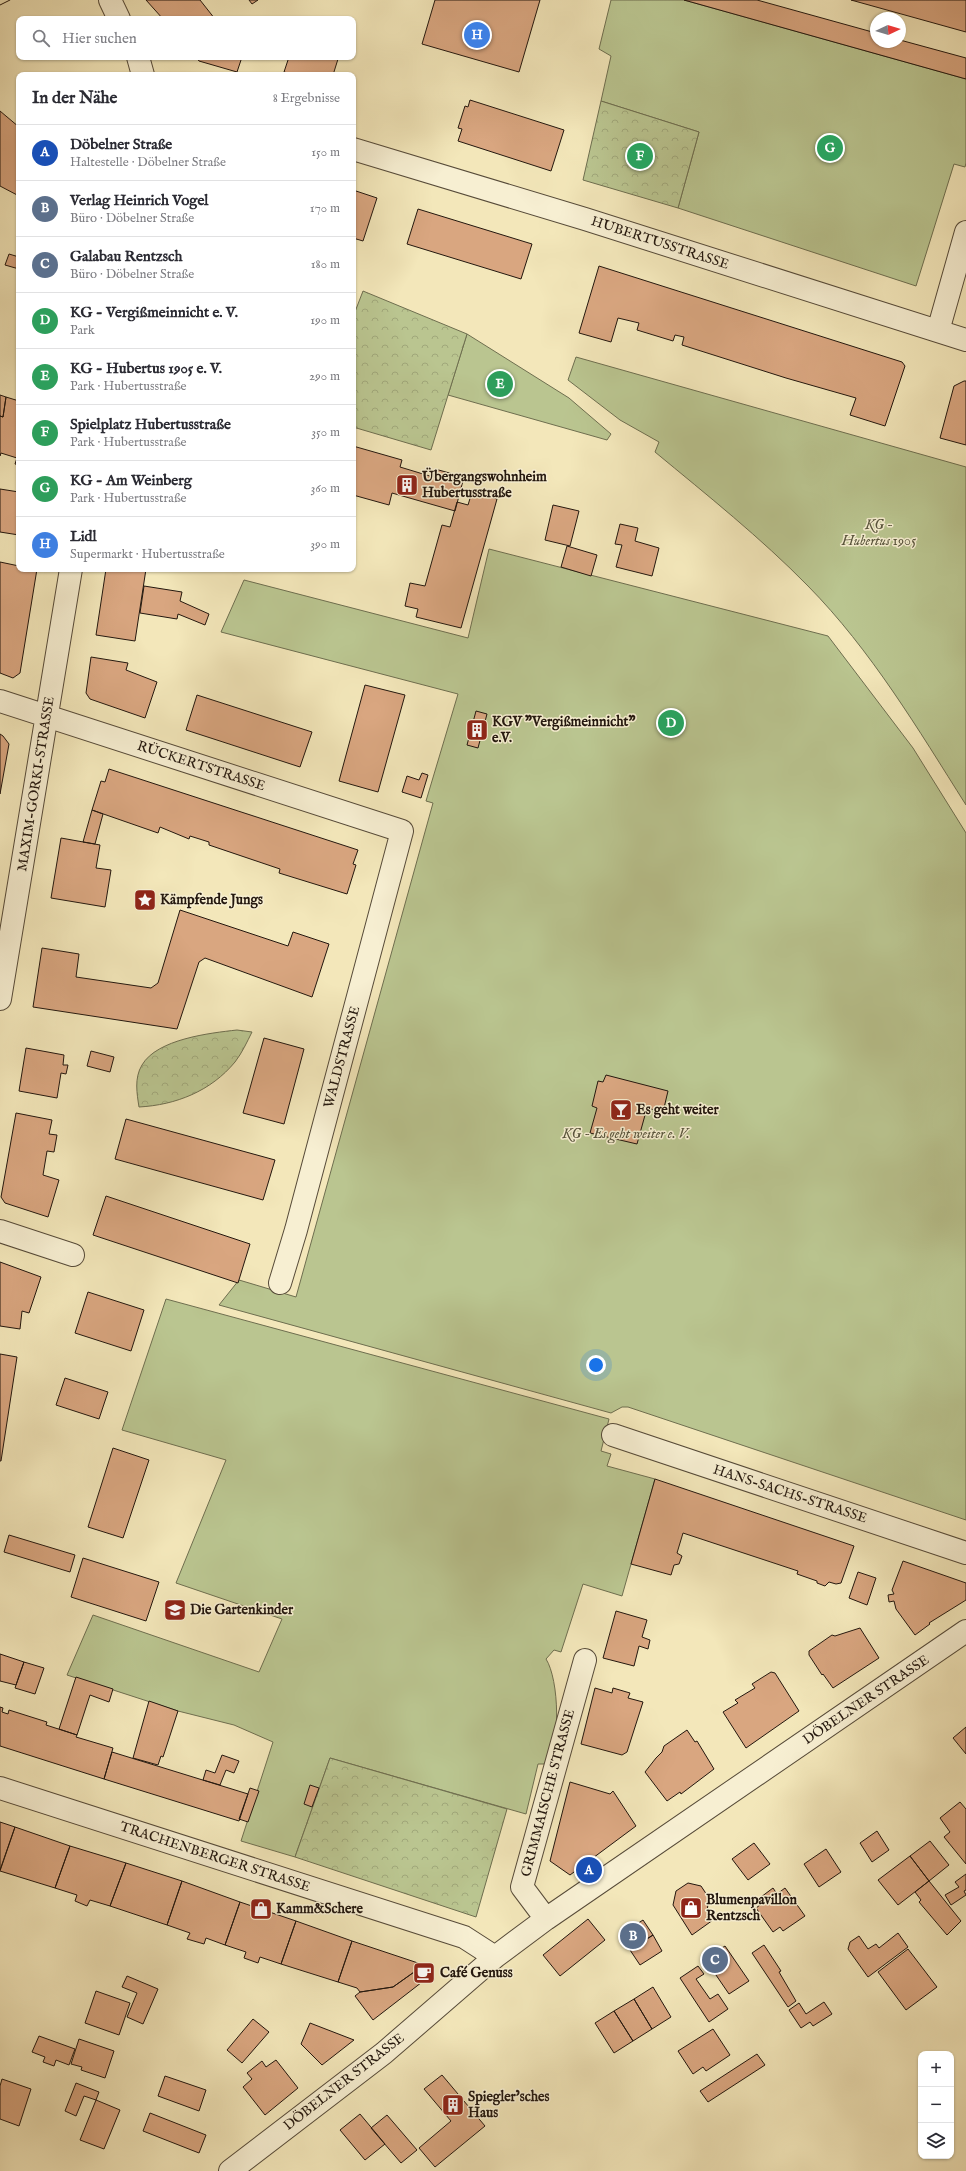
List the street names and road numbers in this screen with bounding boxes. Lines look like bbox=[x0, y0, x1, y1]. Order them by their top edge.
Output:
street label: HUBERTUSSTRASSE bbox=[589, 212, 731, 274]
street label: MAXIM-GORKI-STRASSE bbox=[13, 695, 59, 873]
street label: RÜCKERTSTRASSE bbox=[135, 736, 268, 795]
street label: WALDSTRASSE bbox=[320, 1004, 364, 1110]
street label: HANS-SACHS-STRASSE bbox=[711, 1461, 870, 1527]
street label: DÖBELNER STRASSE bbox=[799, 1650, 933, 1749]
street label: GRIMMAISCHE STRASSE bbox=[517, 1707, 579, 1879]
street label: TRACHENBERGER STRASSE bbox=[118, 1818, 313, 1896]
street label: DÖBELNER STRASSE bbox=[279, 2028, 408, 2135]

